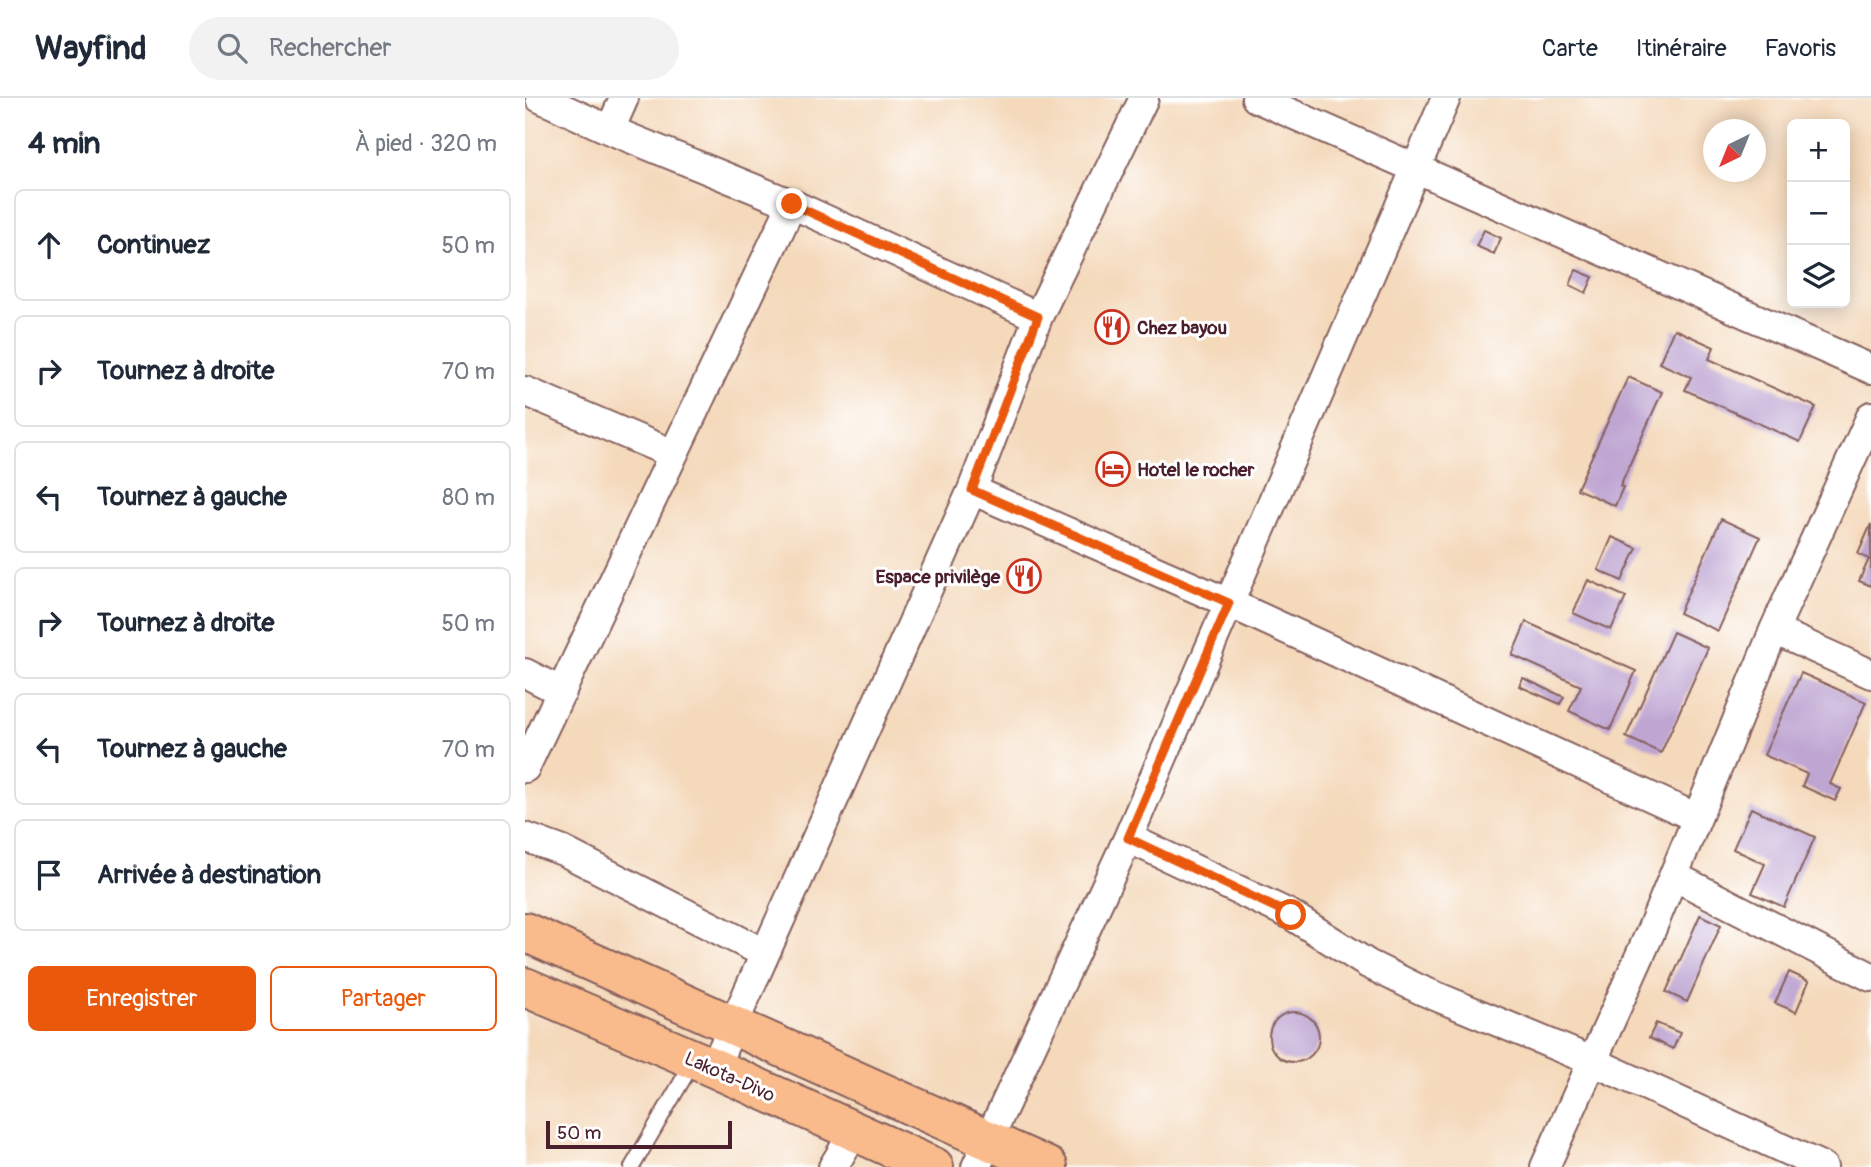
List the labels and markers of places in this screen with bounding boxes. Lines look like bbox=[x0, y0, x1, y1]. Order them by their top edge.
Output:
restaurant icon: Chez bayou bbox=[1093, 308, 1131, 346]
place label: Chez bayou bbox=[1137, 316, 1227, 340]
hotel icon: Hotel le rocher bbox=[1094, 450, 1132, 488]
place label: Hotel le rocher bbox=[1137, 458, 1254, 482]
restaurant icon: Espace privilège bbox=[1005, 557, 1043, 595]
place label: Espace privilège bbox=[875, 565, 1001, 589]

